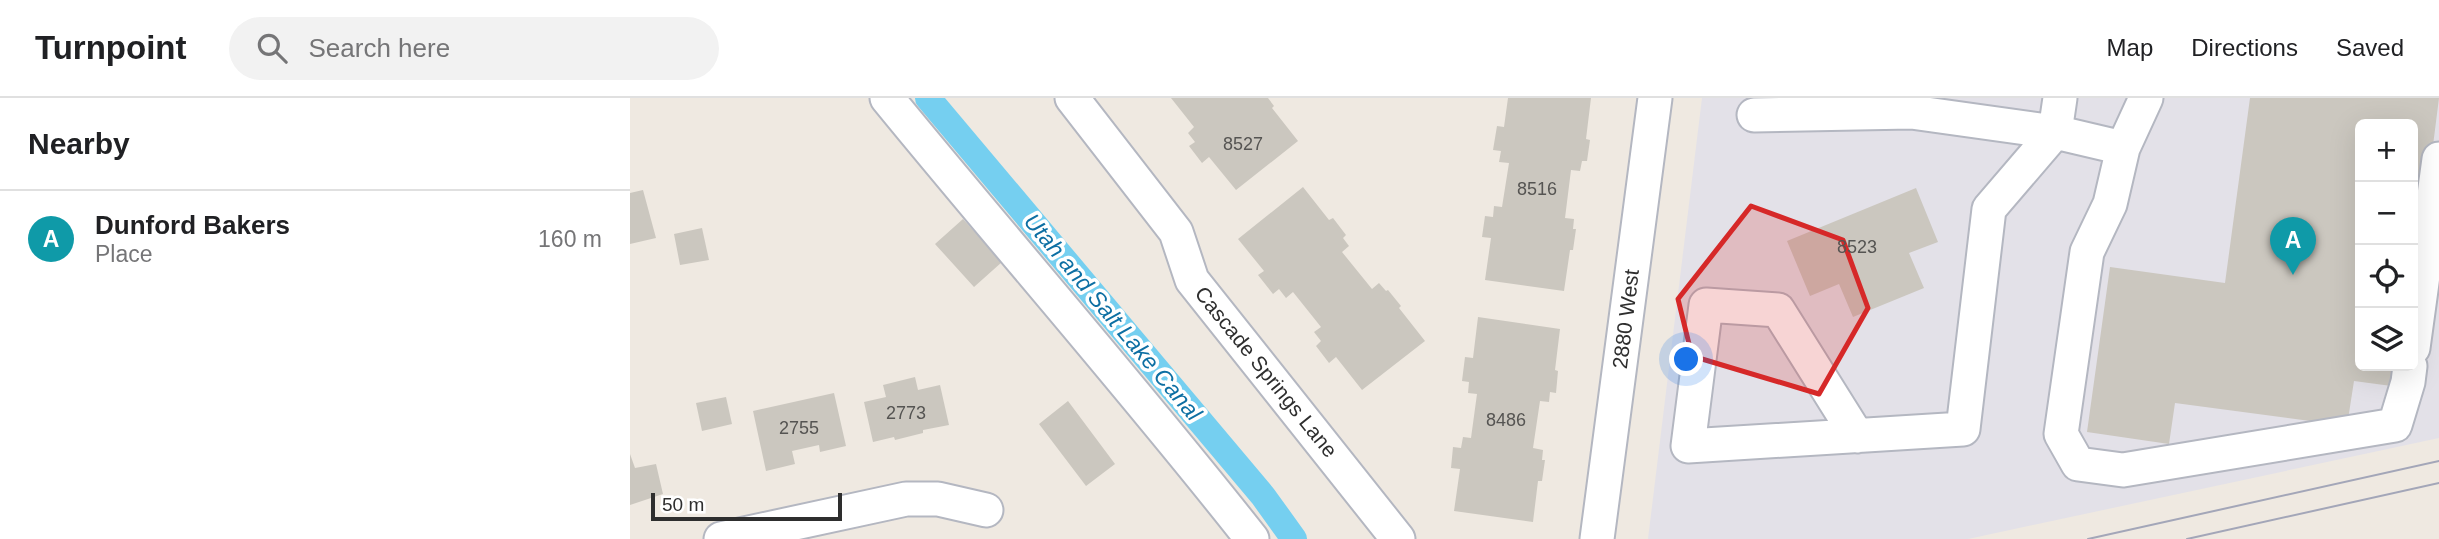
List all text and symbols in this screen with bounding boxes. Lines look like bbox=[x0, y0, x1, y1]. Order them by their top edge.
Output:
search box bbox=[229, 17, 719, 80]
text: Turnpoint bbox=[35, 29, 187, 66]
icon: search bbox=[253, 29, 291, 67]
text: Search here bbox=[309, 33, 450, 63]
text: Map bbox=[2107, 34, 2153, 61]
text: Directions bbox=[2191, 34, 2298, 61]
text: Saved bbox=[2336, 34, 2404, 61]
map controls bbox=[2355, 119, 2418, 371]
button: + bbox=[2355, 119, 2418, 182]
text: Nearby bbox=[28, 127, 130, 160]
house number: 8527 bbox=[1223, 134, 1263, 154]
house number: 8516 bbox=[1517, 179, 1557, 199]
button: − bbox=[2355, 182, 2418, 245]
water label: Utah and Salt Lake Canal bbox=[1019, 208, 1208, 426]
text: Dunford Bakers bbox=[95, 210, 290, 240]
pin: A bbox=[2270, 217, 2316, 275]
text: A bbox=[43, 226, 59, 252]
text: 160 m bbox=[538, 226, 602, 252]
house number: 8523 bbox=[1837, 237, 1877, 257]
text: Place bbox=[95, 241, 153, 267]
button: locate bbox=[2355, 245, 2418, 308]
street label: 2880 West bbox=[1608, 268, 1643, 370]
street label: Cascade Springs Lane bbox=[1191, 282, 1342, 461]
button: layers bbox=[2355, 308, 2418, 371]
your location bbox=[1669, 342, 1703, 376]
house number: 2773 bbox=[886, 403, 926, 423]
house number: 8486 bbox=[1486, 410, 1526, 430]
house number: 2755 bbox=[779, 418, 819, 438]
scale bar bbox=[651, 490, 842, 522]
text: 50 m bbox=[662, 494, 704, 515]

